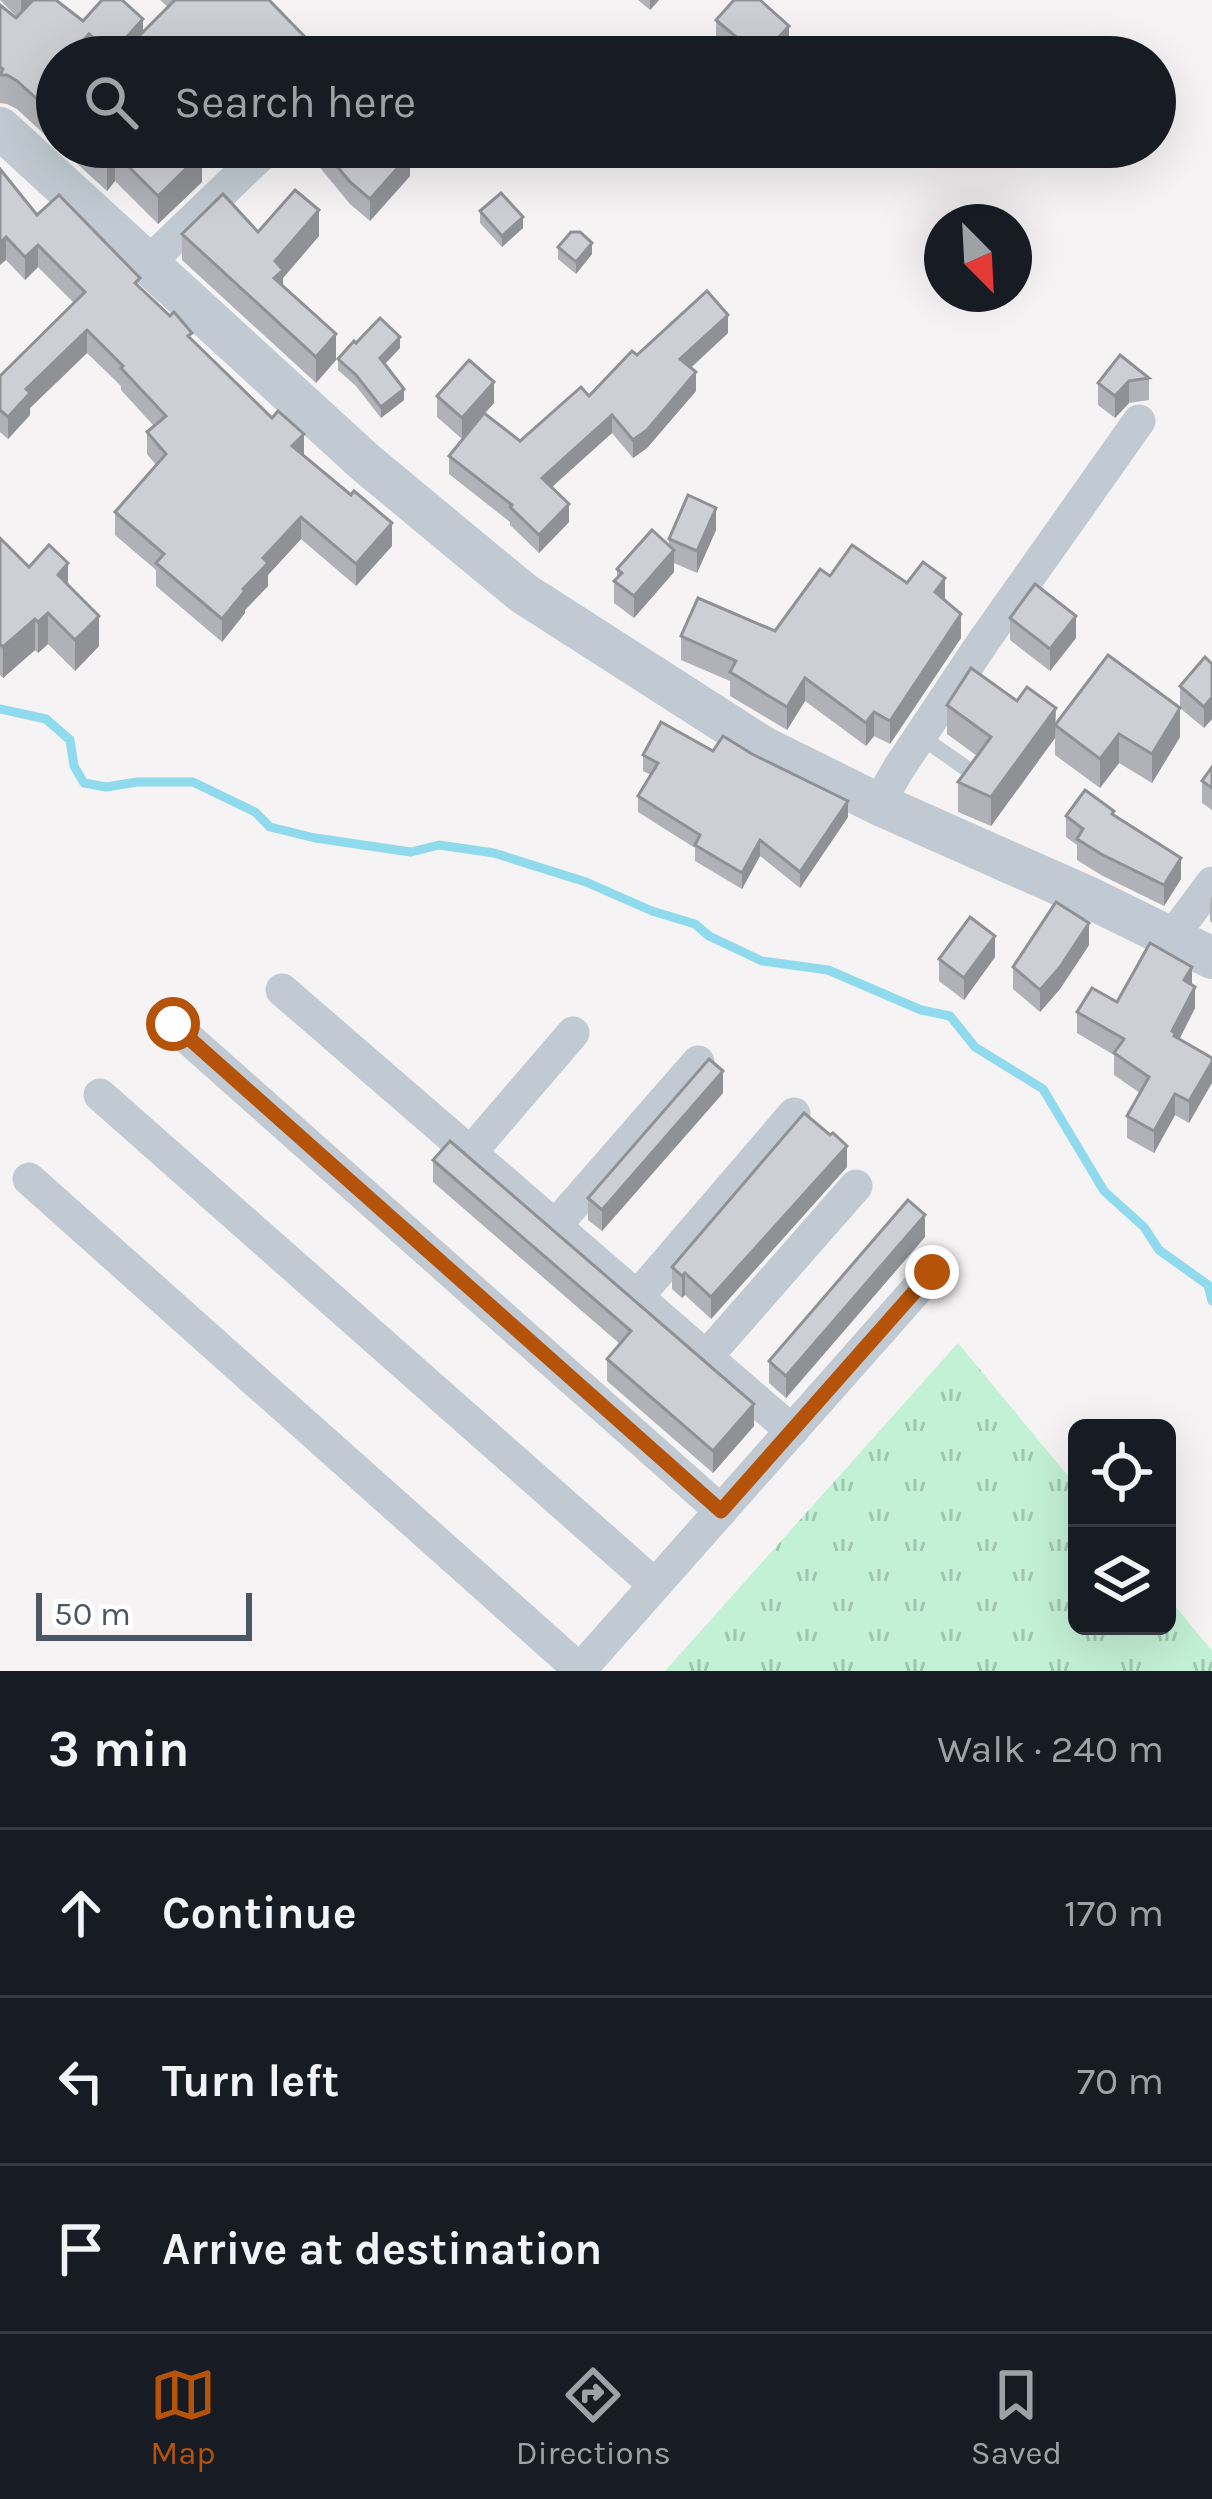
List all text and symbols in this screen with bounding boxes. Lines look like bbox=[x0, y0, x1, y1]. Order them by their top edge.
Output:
search box bbox=[36, 36, 1176, 168]
icon: search bbox=[78, 69, 144, 135]
text: Search here bbox=[174, 76, 416, 128]
north arrow bbox=[924, 204, 1032, 312]
route start bbox=[146, 997, 200, 1051]
route end bbox=[905, 1245, 959, 1299]
map controls bbox=[1068, 1419, 1176, 1635]
button: locate bbox=[1068, 1419, 1176, 1527]
button: layers bbox=[1068, 1527, 1176, 1635]
scale bar bbox=[36, 1587, 252, 1640]
text: 50 m bbox=[54, 1595, 131, 1633]
text: 3 min bbox=[48, 1719, 190, 1779]
text: Walk · 240 m bbox=[937, 1726, 1164, 1772]
icon: ahead bbox=[48, 1880, 114, 1946]
text: Continue bbox=[162, 1887, 357, 1939]
text: 170 m bbox=[1064, 1890, 1164, 1936]
icon: left bbox=[48, 2048, 114, 2114]
text: Turn left bbox=[162, 2055, 339, 2107]
text: 70 m bbox=[1077, 2058, 1164, 2104]
icon: arrive bbox=[48, 2216, 114, 2282]
text: Arrive at destination bbox=[162, 2223, 602, 2275]
tab: Map bbox=[150, 2362, 216, 2472]
tab: Directions bbox=[516, 2362, 671, 2472]
tab: Saved bbox=[971, 2362, 1062, 2472]

